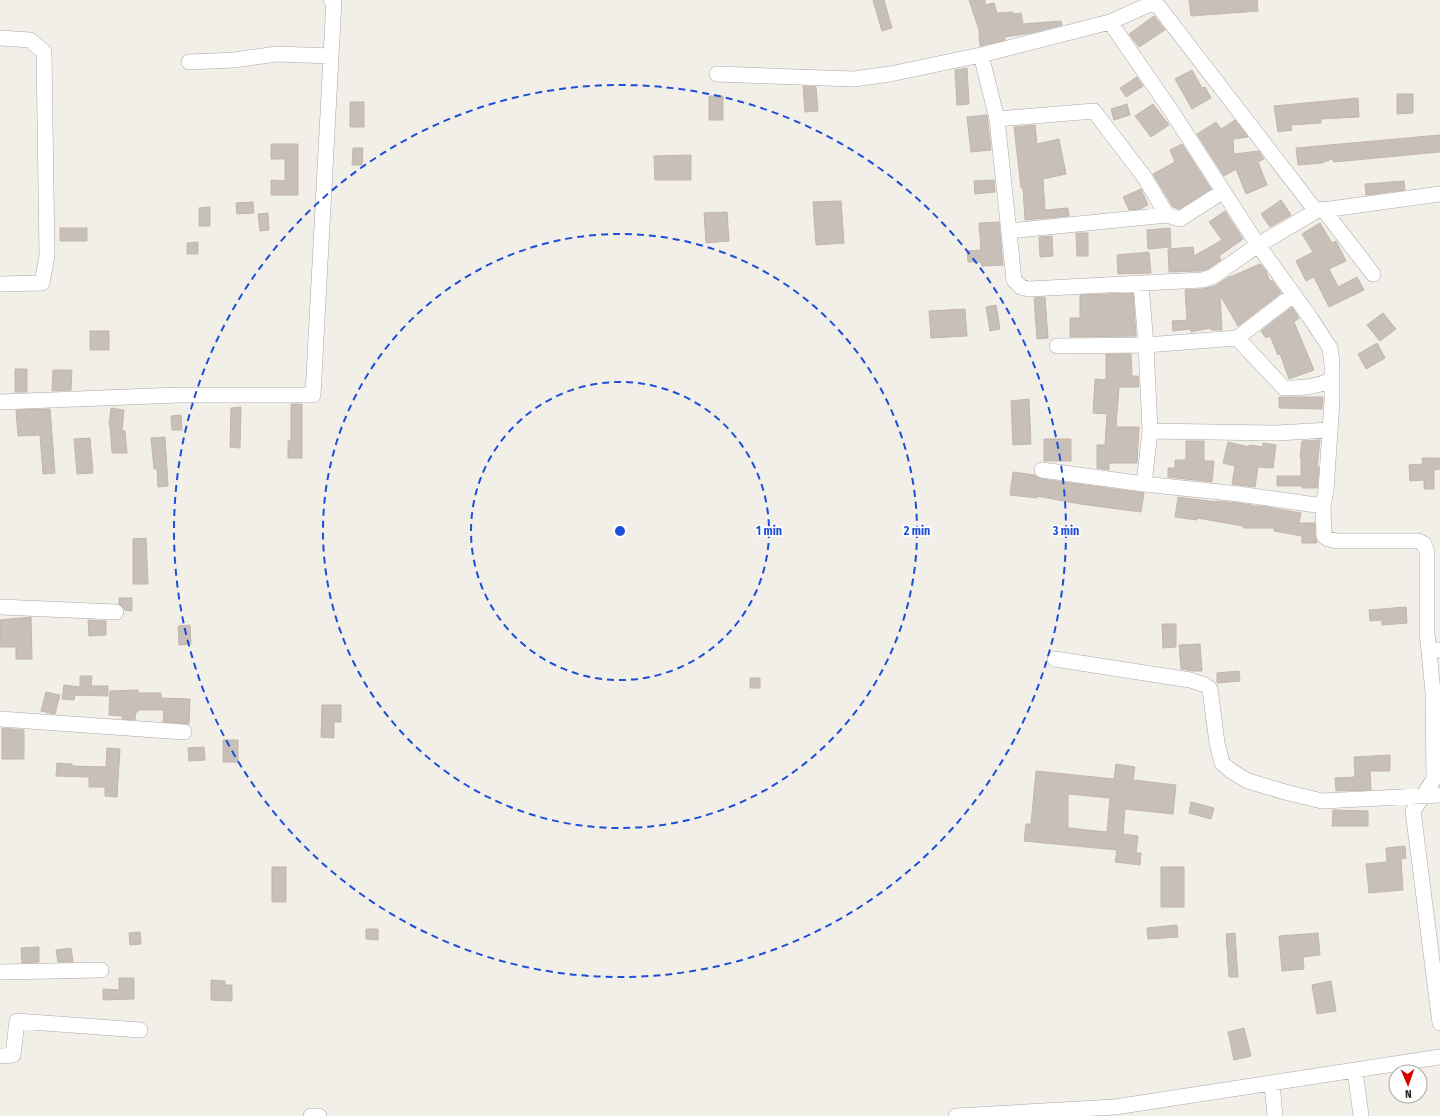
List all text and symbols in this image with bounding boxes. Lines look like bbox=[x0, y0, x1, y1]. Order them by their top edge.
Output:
centre of rings bbox=[613, 524, 627, 538]
text: 1 min bbox=[756, 524, 782, 538]
text: 2 min bbox=[903, 524, 930, 538]
text: 3 min bbox=[1052, 524, 1079, 538]
north arrow bbox=[1388, 1064, 1428, 1104]
text: N bbox=[1405, 1087, 1412, 1100]

